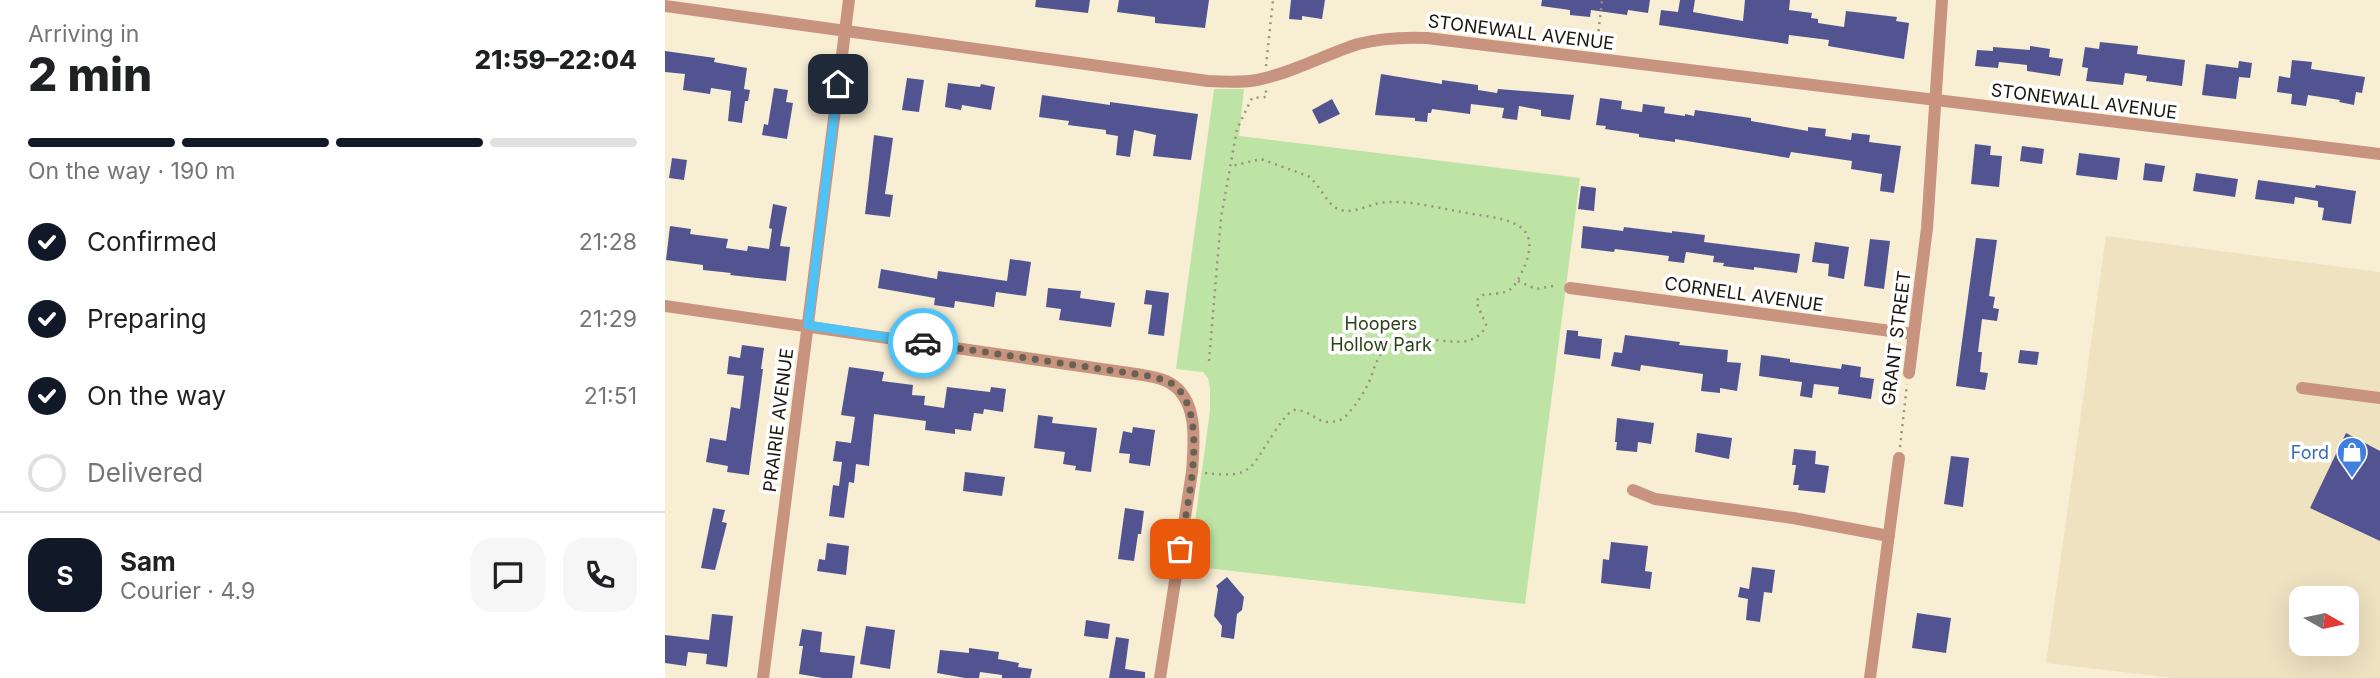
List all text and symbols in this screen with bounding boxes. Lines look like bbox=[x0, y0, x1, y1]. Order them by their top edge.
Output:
street label: STONEWALL AVENUE bbox=[1427, 10, 1615, 54]
text: Arriving in bbox=[28, 20, 139, 48]
text: 21:59–22:04 bbox=[474, 44, 637, 75]
text: 2 min bbox=[28, 46, 152, 102]
pin bbox=[808, 54, 868, 114]
icon: home bbox=[819, 65, 857, 103]
street label: STONEWALL AVENUE bbox=[1990, 79, 2178, 123]
text: On the way · 190 m bbox=[28, 157, 235, 185]
icon: check bbox=[28, 223, 66, 261]
text: Confirmed bbox=[87, 226, 217, 257]
text: 21:28 bbox=[579, 228, 637, 256]
street label: GRANT STREET bbox=[1877, 269, 1915, 407]
street label: CORNELL AVENUE bbox=[1663, 272, 1825, 316]
icon: check bbox=[28, 300, 66, 338]
text: Preparing bbox=[87, 303, 207, 334]
text: 21:29 bbox=[579, 305, 637, 333]
courier bbox=[888, 308, 958, 378]
park label: Hoopers Hollow Park bbox=[1330, 313, 1432, 355]
icon: car bbox=[904, 324, 942, 362]
street label: PRAIRIE AVENUE bbox=[759, 347, 797, 493]
icon: check bbox=[28, 377, 66, 415]
text: On the way bbox=[87, 380, 226, 411]
text: 21:51 bbox=[584, 382, 637, 410]
shop icon: Ford bbox=[2335, 435, 2369, 479]
place label: Ford bbox=[2291, 442, 2329, 463]
text: Delivered bbox=[87, 457, 203, 488]
pin bbox=[1150, 519, 1210, 579]
icon: bag bbox=[1161, 530, 1199, 568]
button: chat bbox=[471, 538, 545, 612]
button: phone bbox=[563, 538, 637, 612]
text: Sam bbox=[120, 546, 176, 577]
text: S bbox=[56, 560, 74, 591]
text: Courier · 4.9 bbox=[120, 577, 255, 605]
north arrow bbox=[2289, 586, 2359, 656]
map controls bbox=[2289, 586, 2359, 656]

